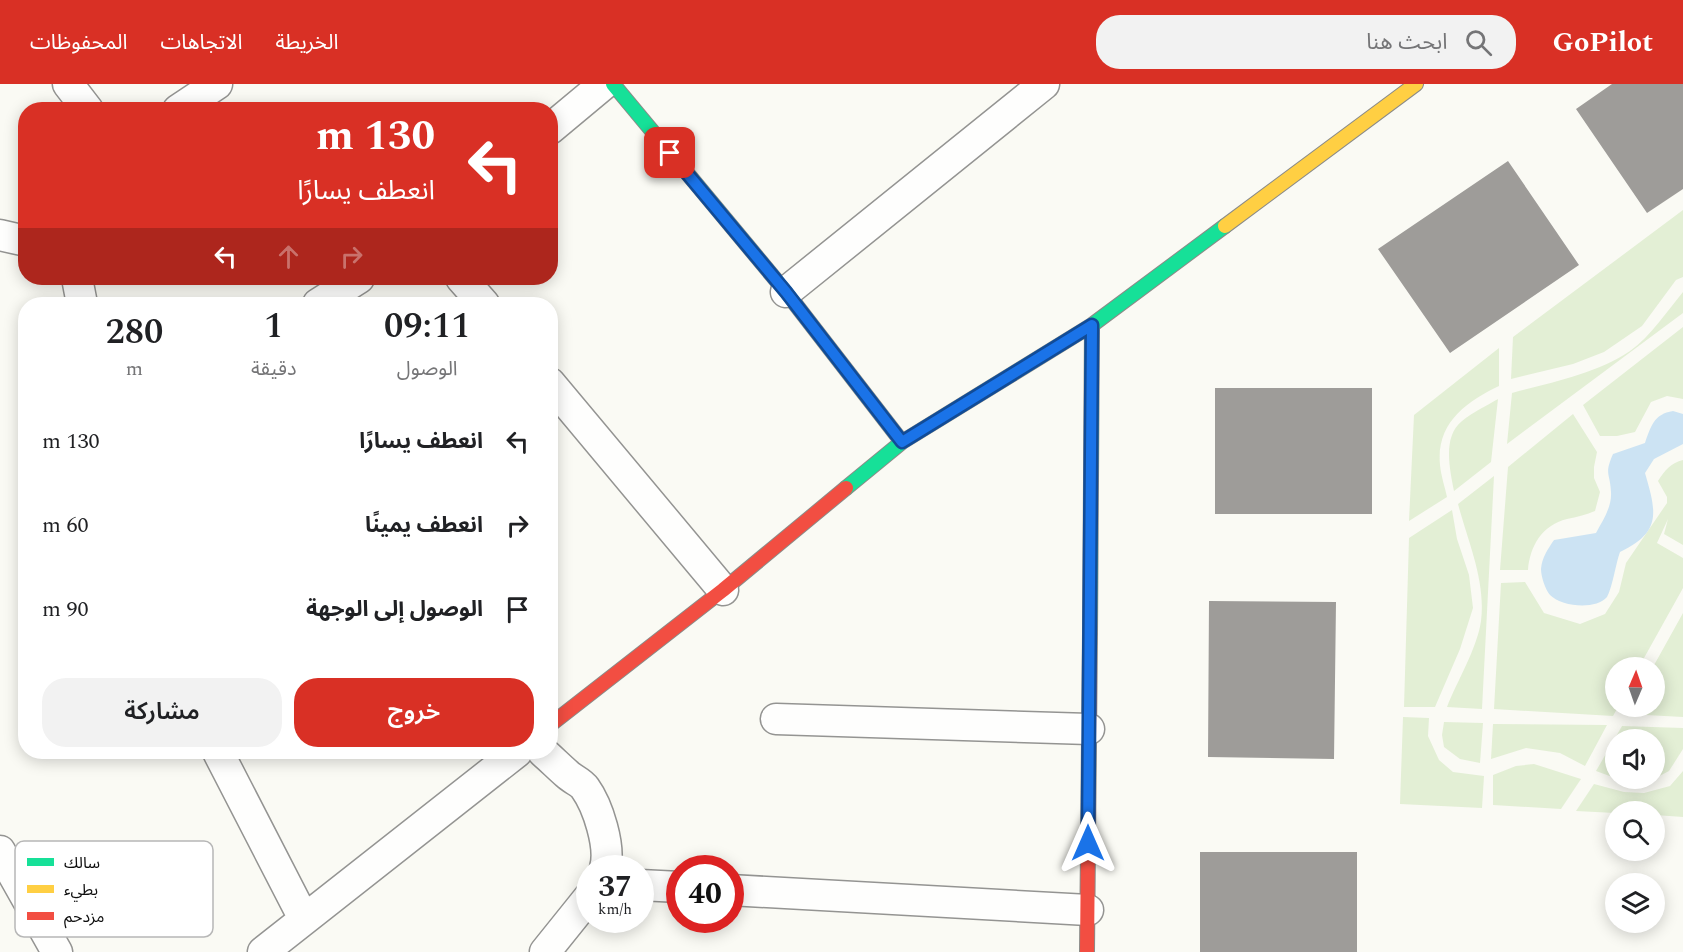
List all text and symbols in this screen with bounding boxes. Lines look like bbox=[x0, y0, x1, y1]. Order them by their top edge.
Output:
search box bbox=[1096, 15, 1516, 69]
text: GoPilot bbox=[1552, 21, 1653, 64]
text: ابحث هنا bbox=[1366, 26, 1447, 59]
icon: search bbox=[1462, 26, 1495, 59]
text: المحفوظات bbox=[30, 27, 127, 59]
text: الاتجاهات bbox=[160, 27, 242, 59]
text: الخريطة bbox=[275, 27, 338, 59]
text: 130 m bbox=[316, 105, 435, 168]
icon: left bbox=[456, 126, 534, 204]
pin bbox=[644, 127, 695, 178]
icon: arrive bbox=[653, 136, 686, 169]
text: انعطف يسارًا bbox=[297, 170, 435, 212]
icon: left bbox=[209, 240, 242, 273]
icon: ahead bbox=[272, 240, 305, 273]
icon: right bbox=[335, 240, 368, 273]
text: 1 bbox=[264, 299, 283, 354]
text: 09:11 bbox=[384, 299, 471, 354]
text: 280 bbox=[106, 305, 163, 360]
text: m bbox=[126, 354, 143, 384]
text: دقيقة bbox=[251, 354, 296, 384]
text: الوصول bbox=[397, 354, 458, 384]
text: 130 m bbox=[42, 425, 99, 458]
text: انعطف يسارًا bbox=[359, 425, 483, 458]
icon: left bbox=[501, 425, 534, 458]
text: 60 m bbox=[42, 509, 88, 542]
text: انعطف يمينًا bbox=[365, 509, 483, 542]
icon: right bbox=[501, 509, 534, 542]
text: 90 m bbox=[42, 593, 88, 626]
text: الوصول إلى الوجهة bbox=[306, 593, 483, 626]
icon: arrive bbox=[501, 593, 534, 626]
north arrow bbox=[1605, 657, 1665, 717]
map controls bbox=[1605, 657, 1665, 933]
button: مشاركة bbox=[42, 678, 282, 747]
button: خروج bbox=[294, 678, 534, 747]
button: sound bbox=[1605, 729, 1665, 789]
button: search bbox=[1605, 801, 1665, 861]
position arrow bbox=[1056, 811, 1120, 875]
legend bbox=[15, 841, 213, 937]
text: سالك bbox=[64, 851, 100, 875]
speed limit sign: 40 bbox=[666, 855, 744, 933]
text: 37 bbox=[598, 864, 632, 910]
button: layers bbox=[1605, 873, 1665, 933]
text: بطيء bbox=[64, 878, 98, 902]
text: km/h bbox=[598, 898, 632, 921]
text: مزدحم bbox=[64, 905, 104, 929]

